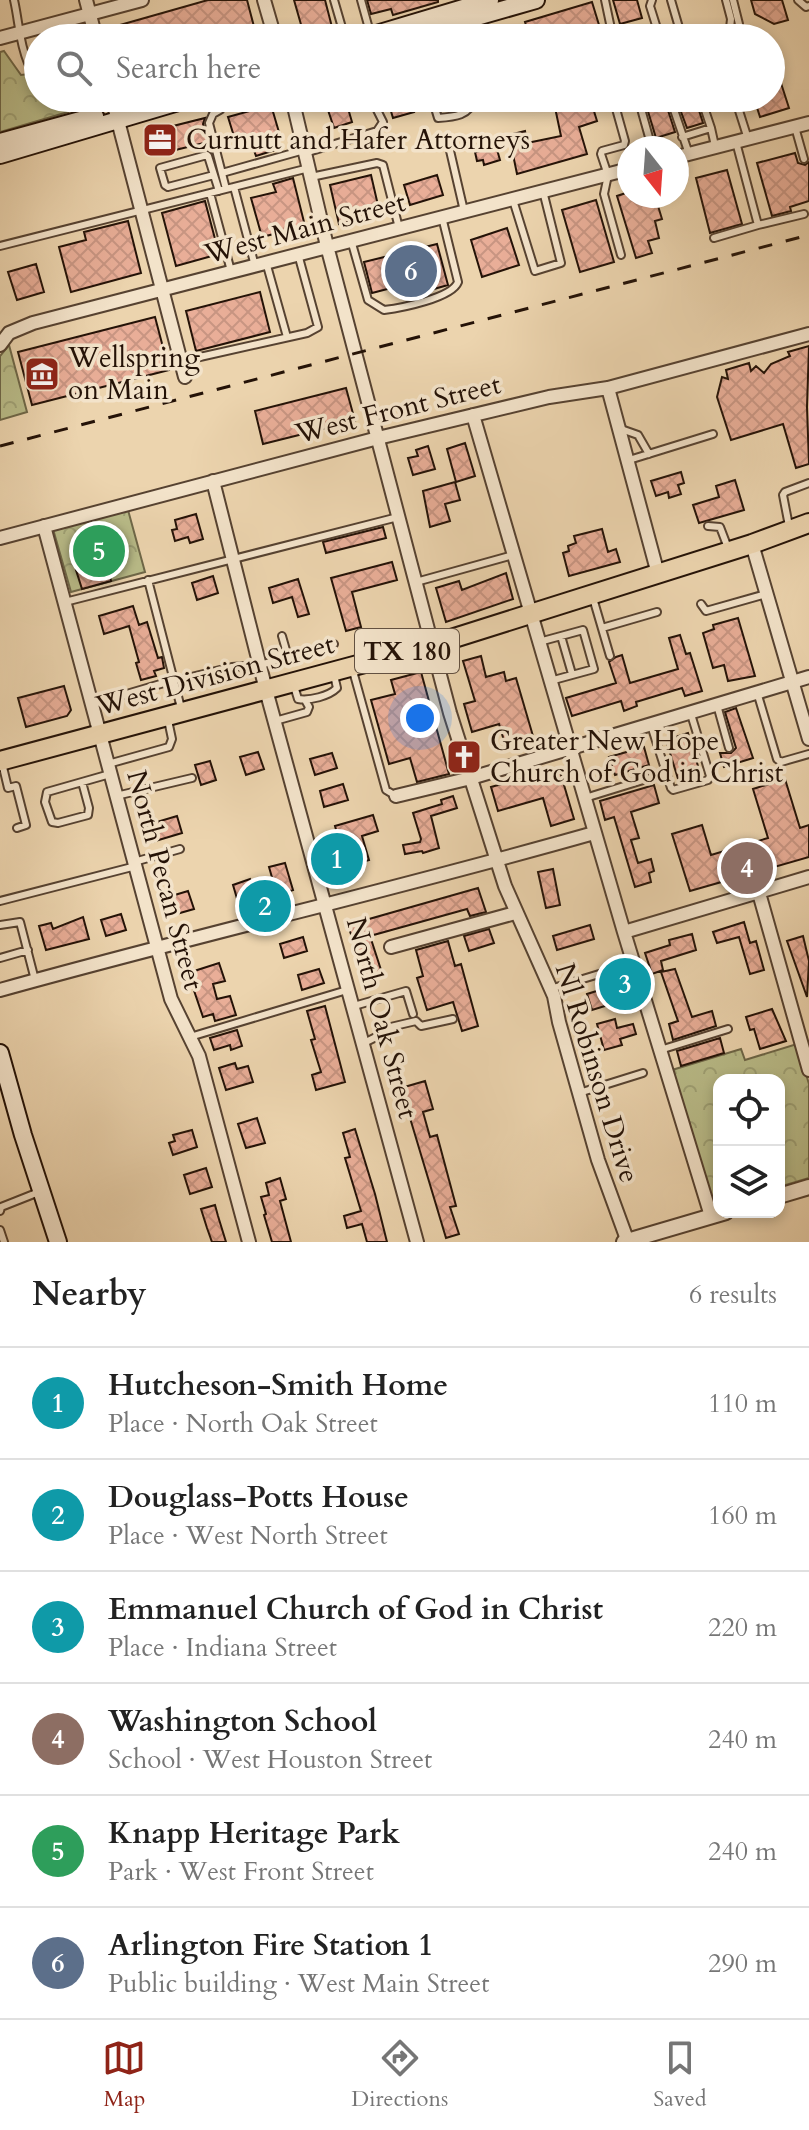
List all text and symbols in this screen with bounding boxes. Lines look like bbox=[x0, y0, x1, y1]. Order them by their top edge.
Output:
search box bbox=[24, 24, 785, 112]
icon: search bbox=[52, 46, 96, 90]
text: Search here bbox=[116, 48, 261, 89]
office icon: Curnutt and Hafer Attorneys bbox=[141, 121, 179, 159]
place label: Curnutt and Hafer Attorneys bbox=[186, 121, 530, 159]
north arrow bbox=[617, 136, 689, 208]
street label: West Main Street bbox=[199, 183, 410, 273]
pin: 6 bbox=[385, 241, 437, 301]
place label: Wellspring on Main bbox=[67, 339, 200, 409]
museum icon: Wellspring on Main bbox=[23, 355, 61, 393]
street label: West Front Street bbox=[290, 365, 505, 453]
pin: 5 bbox=[73, 521, 125, 581]
street label: West Division Street bbox=[91, 625, 338, 725]
road number: TX 180 bbox=[355, 629, 459, 673]
your location bbox=[400, 698, 440, 738]
place label: Greater New Hope Church of God in Christ bbox=[490, 722, 783, 792]
church icon: Greater New Hope Church of God in Christ bbox=[445, 738, 483, 776]
street label: North Pecan Street bbox=[117, 766, 213, 994]
pin: 1 bbox=[311, 829, 363, 889]
pin: 4 bbox=[721, 838, 773, 898]
pin: 2 bbox=[239, 876, 291, 936]
street label: North Oak Street bbox=[337, 913, 427, 1123]
pin: 3 bbox=[599, 954, 651, 1014]
street label: Nl Robinson Drive bbox=[546, 959, 648, 1187]
map controls bbox=[713, 1074, 785, 1218]
button: locate bbox=[713, 1074, 785, 1146]
button: layers bbox=[713, 1146, 785, 1218]
text: Nearby bbox=[32, 1271, 147, 1317]
text: 6 results bbox=[689, 1277, 777, 1312]
text: Hutcheson-Smith Home bbox=[108, 1365, 448, 1406]
text: 1 bbox=[51, 1386, 65, 1421]
text: 110 m bbox=[708, 1386, 777, 1421]
text: Place · North Oak Street bbox=[108, 1406, 378, 1441]
text: Douglass-Potts House bbox=[108, 1477, 409, 1518]
text: 2 bbox=[51, 1498, 65, 1533]
text: 160 m bbox=[708, 1498, 777, 1533]
text: Place · West North Street bbox=[108, 1518, 388, 1553]
text: Emmanuel Church of God in Christ bbox=[108, 1589, 603, 1630]
text: 3 bbox=[51, 1610, 65, 1645]
text: 220 m bbox=[708, 1610, 777, 1645]
text: Place · Indiana Street bbox=[108, 1630, 337, 1665]
text: Washington School bbox=[108, 1701, 377, 1742]
text: 4 bbox=[51, 1722, 65, 1757]
text: 240 m bbox=[708, 1722, 777, 1757]
text: School · West Houston Street bbox=[108, 1742, 432, 1777]
text: Knapp Heritage Park bbox=[108, 1813, 400, 1854]
text: 5 bbox=[51, 1834, 65, 1869]
text: 240 m bbox=[708, 1834, 777, 1869]
text: Park · West Front Street bbox=[108, 1854, 374, 1889]
text: Arlington Fire Station 1 bbox=[108, 1925, 433, 1966]
text: 6 bbox=[51, 1946, 65, 1981]
text: 290 m bbox=[708, 1946, 777, 1981]
text: Public building · West Main Street bbox=[108, 1966, 489, 2001]
tab: Map bbox=[102, 2036, 146, 2114]
tab: Directions bbox=[351, 2036, 448, 2114]
tab: Saved bbox=[653, 2036, 707, 2114]

